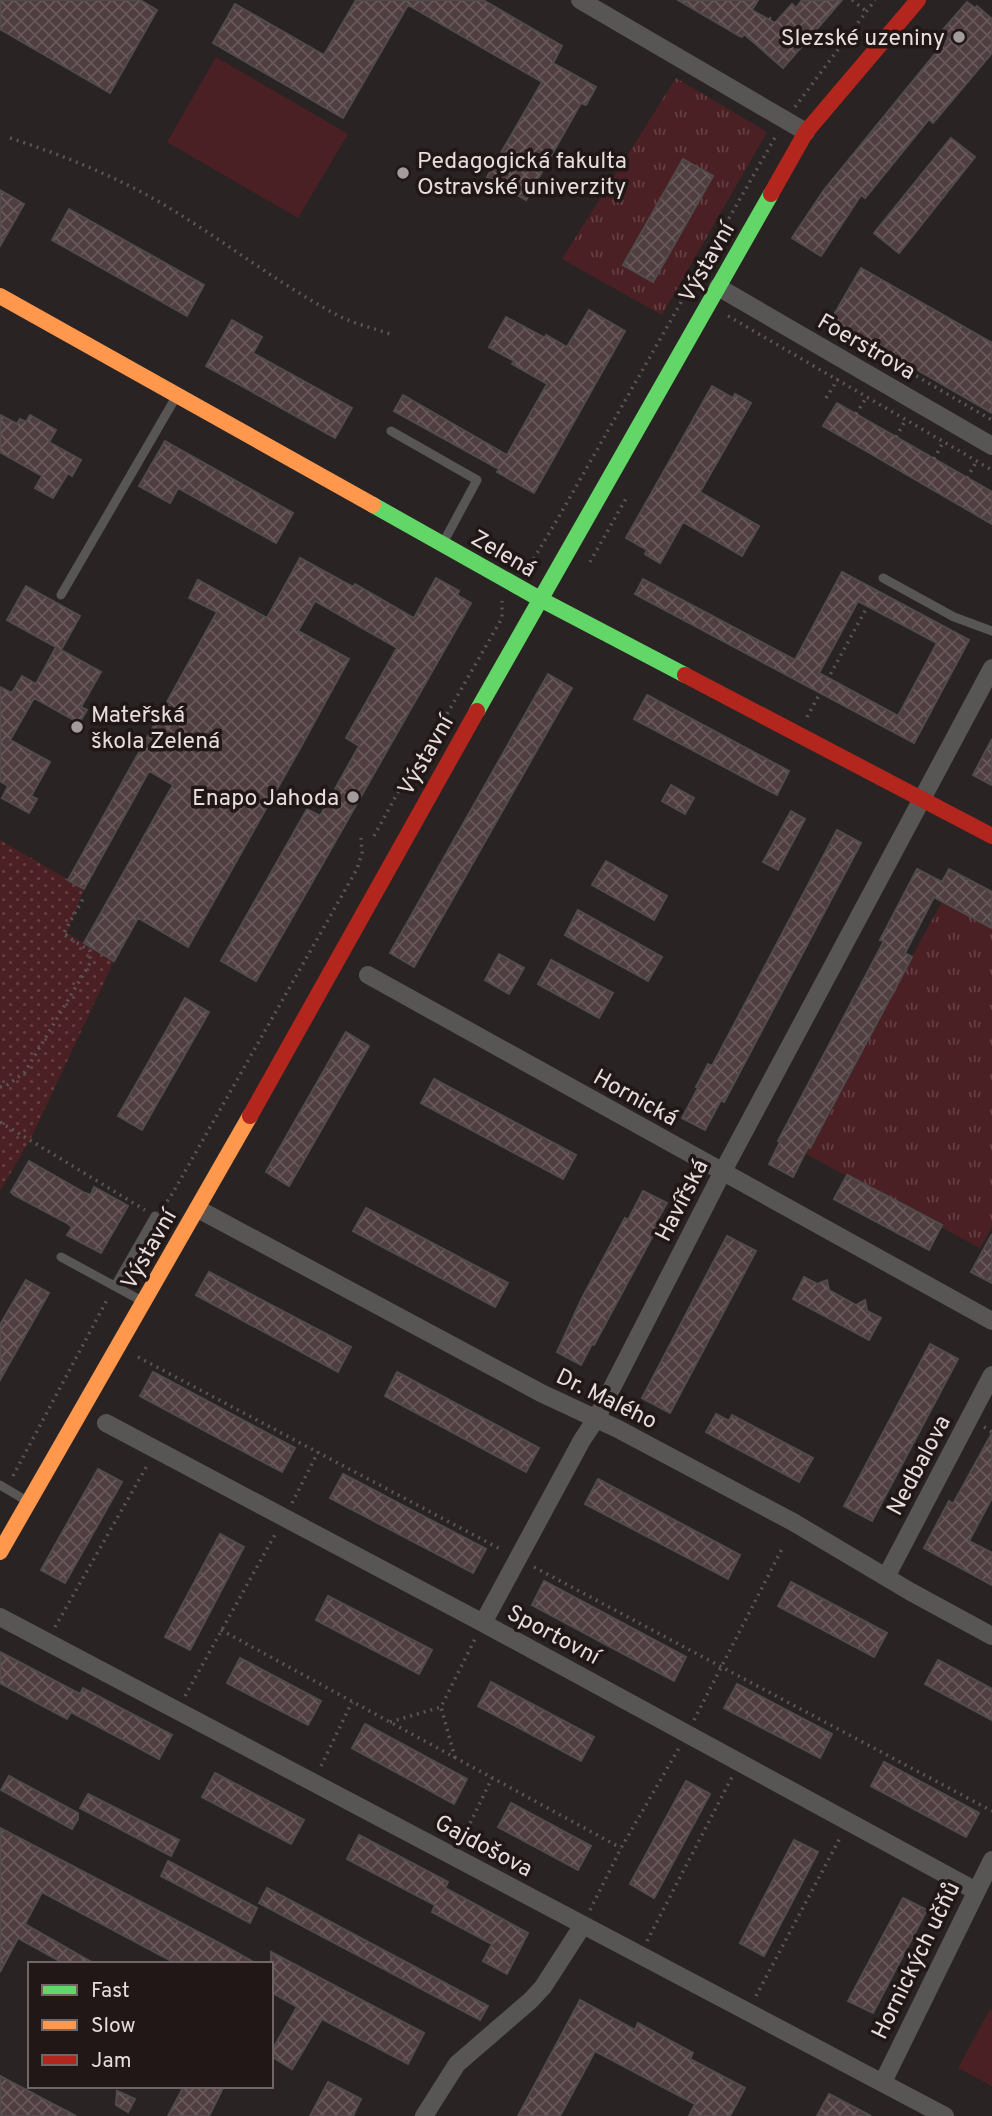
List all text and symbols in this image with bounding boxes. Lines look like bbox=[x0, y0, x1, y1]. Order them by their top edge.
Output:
place label: Slezské uzeniny bbox=[781, 25, 945, 54]
marker: Slezské uzeniny bbox=[951, 29, 967, 45]
place label: Pedagogická fakulta Ostravské univerzity bbox=[417, 148, 627, 203]
marker: Pedagogická fakulta Ostravské univerzity bbox=[395, 165, 411, 181]
street label: Výstavní bbox=[674, 216, 744, 308]
street label: Foerstrova bbox=[812, 308, 920, 388]
street label: Zelená bbox=[465, 525, 541, 585]
place label: Mateřská škola Zelená bbox=[91, 702, 220, 757]
street label: Výstavní bbox=[393, 709, 463, 801]
marker: Mateřská škola Zelená bbox=[69, 719, 85, 735]
place label: Enapo Jahoda bbox=[192, 785, 339, 814]
marker: Enapo Jahoda bbox=[345, 789, 361, 805]
street label: Hornická bbox=[587, 1064, 682, 1134]
street label: Havířská bbox=[650, 1155, 716, 1247]
street label: Výstavní bbox=[116, 1203, 186, 1295]
street label: Dr. Malého bbox=[551, 1363, 661, 1437]
street label: Nedbalova bbox=[882, 1411, 959, 1521]
street label: Sportovní bbox=[501, 1600, 606, 1674]
street label: Gajdošova bbox=[429, 1809, 537, 1885]
street label: Hornických učňů bbox=[866, 1877, 968, 2045]
legend bbox=[28, 1962, 273, 2088]
text: Fast bbox=[91, 1978, 130, 2005]
text: Slow bbox=[91, 2013, 136, 2040]
text: Jam bbox=[91, 2048, 132, 2075]

